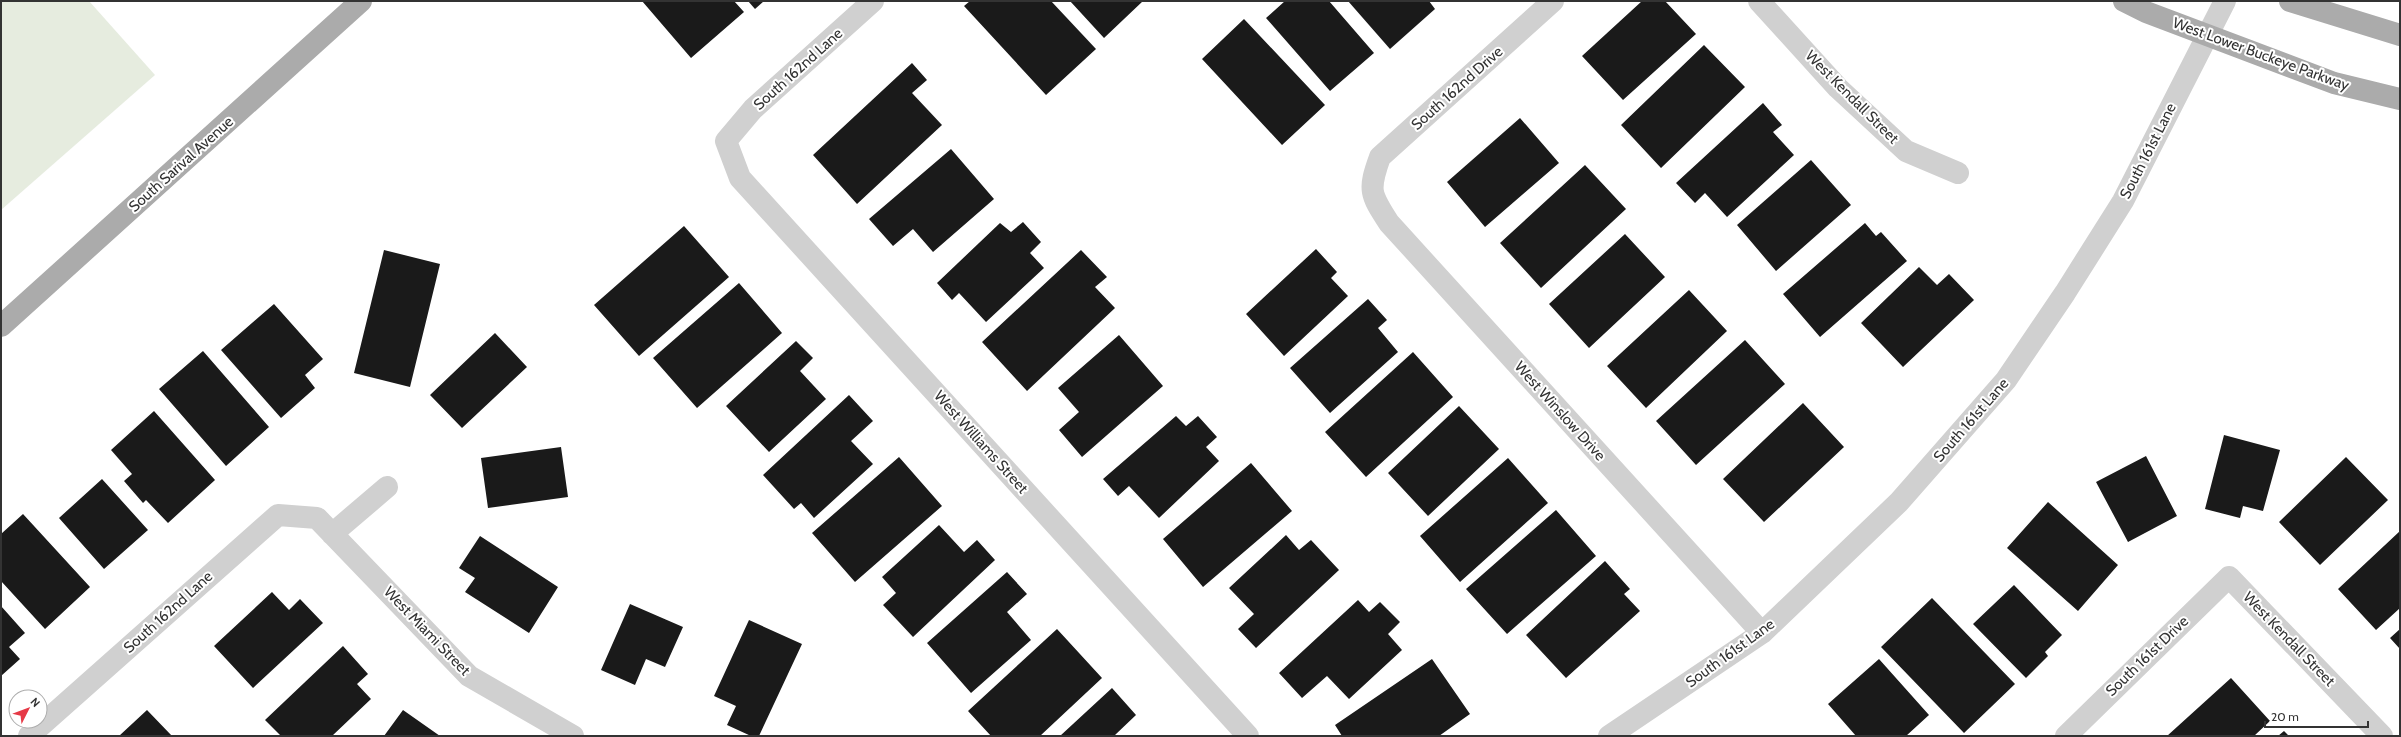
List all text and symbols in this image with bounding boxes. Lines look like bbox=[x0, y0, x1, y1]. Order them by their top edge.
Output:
street label: West Lower Buckeye Parkway bbox=[2170, 14, 2352, 94]
street label: South 162nd Lane bbox=[750, 24, 846, 114]
street label: South 162nd Drive bbox=[1408, 42, 1507, 134]
street label: West Kendall Street bbox=[1802, 47, 1902, 147]
street label: South 161st Lane bbox=[2116, 100, 2180, 202]
street label: South Sarival Avenue bbox=[125, 112, 237, 216]
street label: West Winslow Drive bbox=[1511, 358, 1610, 465]
street label: South 161st Lane bbox=[1930, 374, 2012, 466]
street label: West Williams Street bbox=[930, 387, 1032, 497]
street label: South 162nd Lane bbox=[120, 567, 216, 657]
street label: West Miami Street bbox=[380, 583, 474, 679]
street label: West Kendall Street bbox=[2239, 588, 2339, 690]
street label: South 161st Drive bbox=[2102, 612, 2192, 700]
street label: South 161st Lane bbox=[1682, 615, 1778, 691]
north arrow bbox=[8, 689, 48, 729]
text: N bbox=[28, 695, 43, 710]
scale bar bbox=[2265, 703, 2368, 729]
text: 20 m bbox=[2271, 709, 2299, 724]

